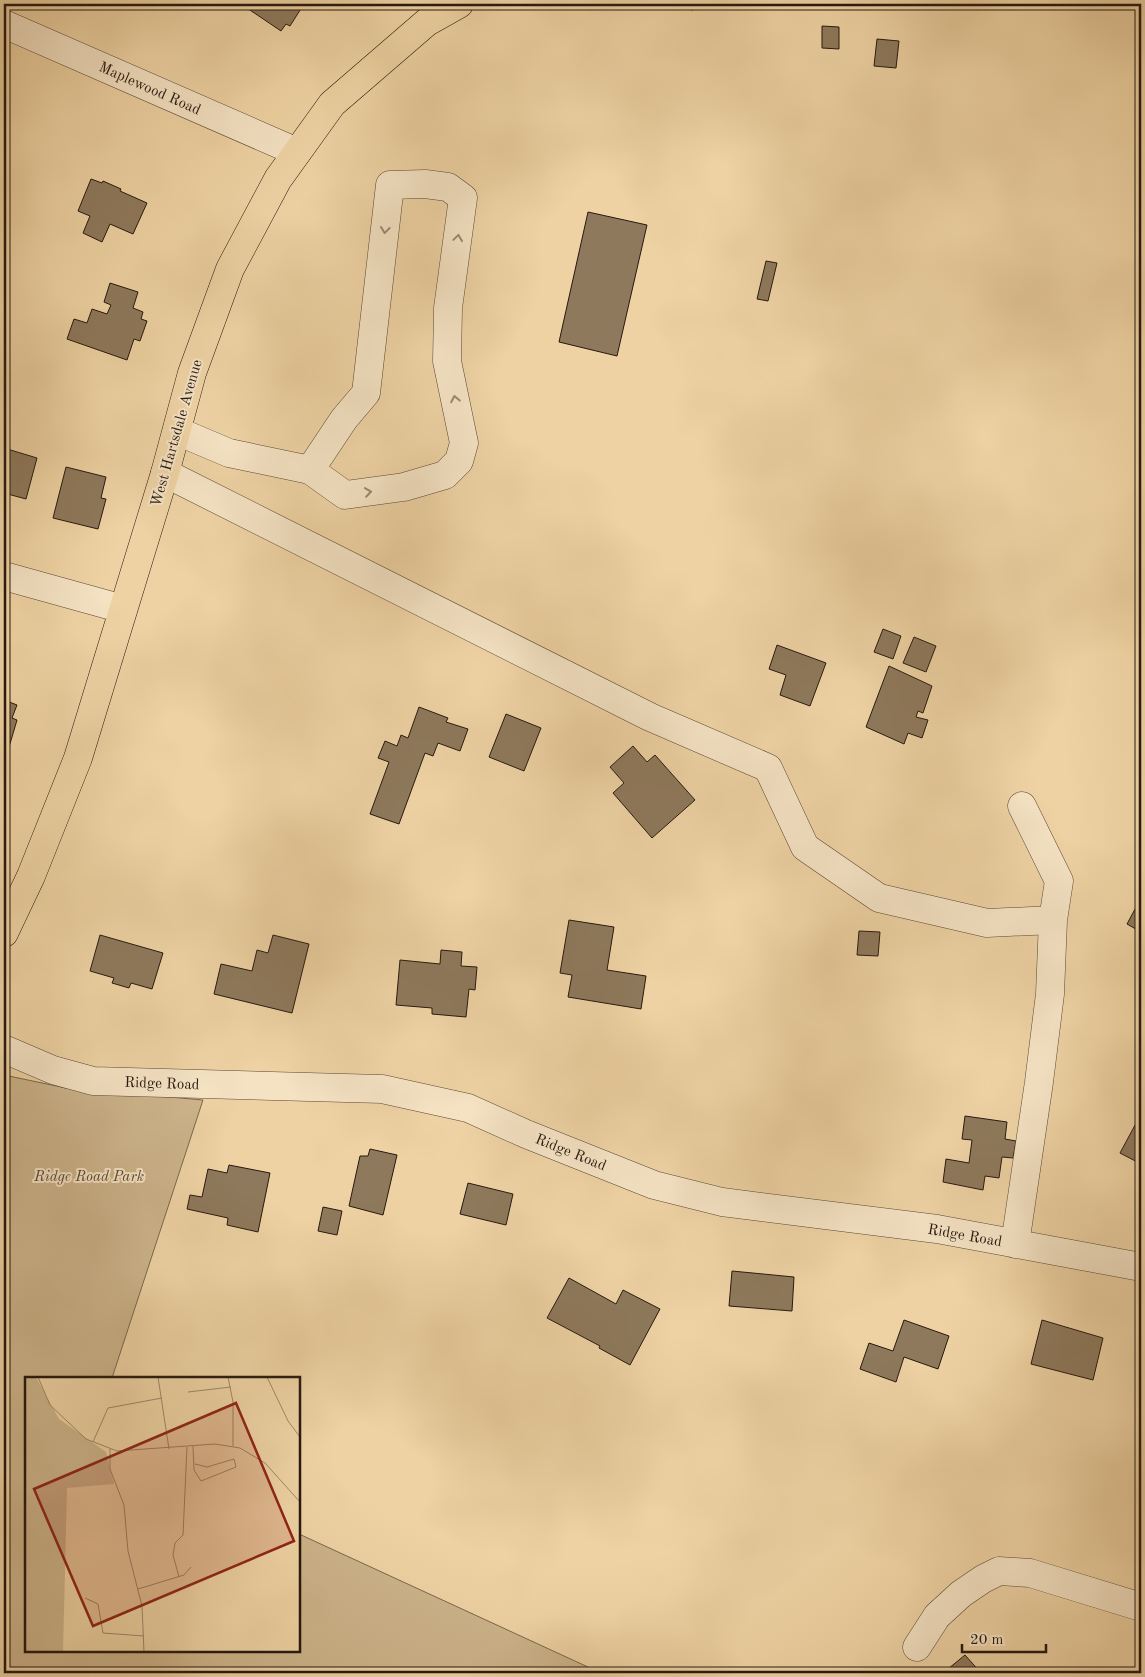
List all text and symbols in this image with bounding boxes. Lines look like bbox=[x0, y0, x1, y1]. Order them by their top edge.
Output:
street label: Maplewood Road bbox=[96, 60, 203, 119]
one-way arrow bbox=[380, 226, 391, 234]
one-way arrow bbox=[452, 233, 462, 242]
street label: West Hartsdale Avenue bbox=[149, 358, 206, 509]
one-way arrow bbox=[450, 394, 460, 403]
one-way arrow bbox=[364, 487, 372, 497]
street label: Ridge Road bbox=[124, 1076, 200, 1093]
street label: Ridge Road bbox=[533, 1132, 608, 1174]
park label: Ridge Road Park bbox=[33, 1170, 144, 1185]
street label: Ridge Road bbox=[926, 1223, 1003, 1250]
inset map bbox=[25, 1377, 300, 1652]
scale bar bbox=[962, 1622, 1046, 1654]
text: 20 m bbox=[970, 1633, 1004, 1648]

